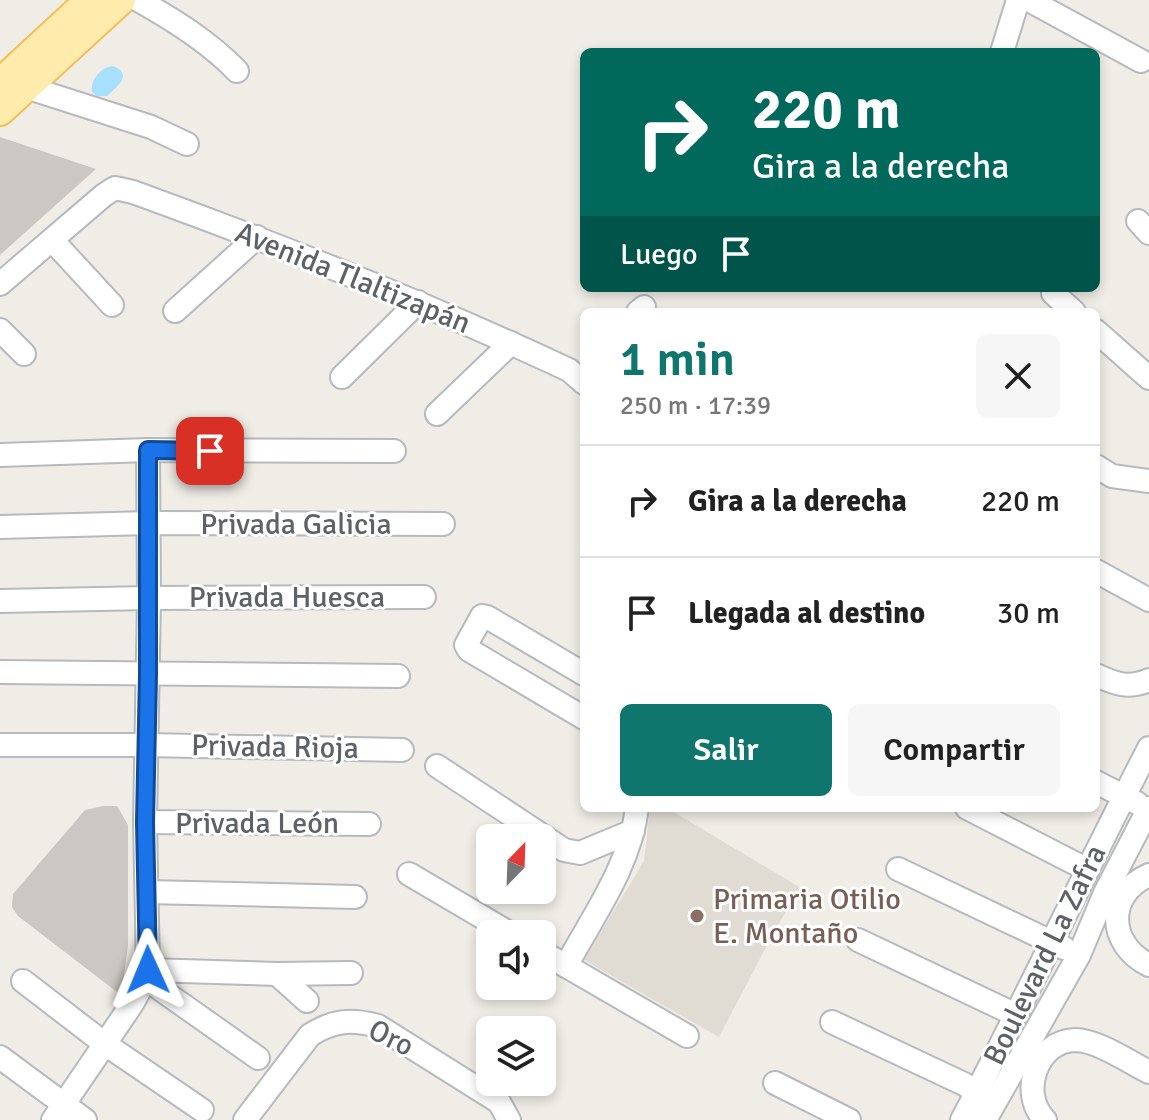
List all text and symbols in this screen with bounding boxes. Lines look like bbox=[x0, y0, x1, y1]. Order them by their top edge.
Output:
text: 220 m bbox=[752, 75, 900, 144]
icon: right bbox=[620, 80, 724, 184]
text: Gira a la derecha bbox=[752, 144, 1010, 189]
street label: Avenida Tlaltizapán bbox=[230, 214, 476, 342]
icon: arrive bbox=[714, 232, 758, 276]
text: Luego bbox=[620, 236, 698, 273]
text: 1 min bbox=[620, 330, 735, 389]
button: close bbox=[976, 334, 1060, 418]
text: 250 m · 17:39 bbox=[620, 390, 771, 422]
pin bbox=[176, 417, 244, 485]
icon: arrive bbox=[188, 429, 232, 473]
icon: right bbox=[620, 479, 664, 523]
text: Gira a la derecha bbox=[688, 483, 907, 520]
text: 220 m bbox=[981, 483, 1060, 520]
street label: Privada Galicia bbox=[200, 506, 392, 543]
street label: Privada Huesca bbox=[189, 579, 385, 616]
icon: arrive bbox=[620, 591, 664, 635]
text: Llegada al destino bbox=[688, 595, 925, 632]
text: 30 m bbox=[997, 595, 1060, 632]
button: Salir bbox=[620, 704, 832, 796]
button: Compartir bbox=[848, 704, 1060, 796]
street label: Privada Rioja bbox=[191, 727, 359, 767]
street label: Privada León bbox=[175, 805, 339, 842]
north arrow bbox=[476, 824, 556, 904]
map controls bbox=[476, 824, 556, 1096]
street label: Boulevard La Zafra bbox=[976, 839, 1114, 1071]
place label: Primaria Otilio E. Montaño bbox=[713, 881, 901, 952]
marker: Primaria Otilio E. Montaño bbox=[688, 907, 706, 925]
button: sound bbox=[476, 920, 556, 1000]
position arrow bbox=[106, 928, 190, 1012]
street label: Oro bbox=[362, 1011, 420, 1065]
button: layers bbox=[476, 1016, 556, 1096]

